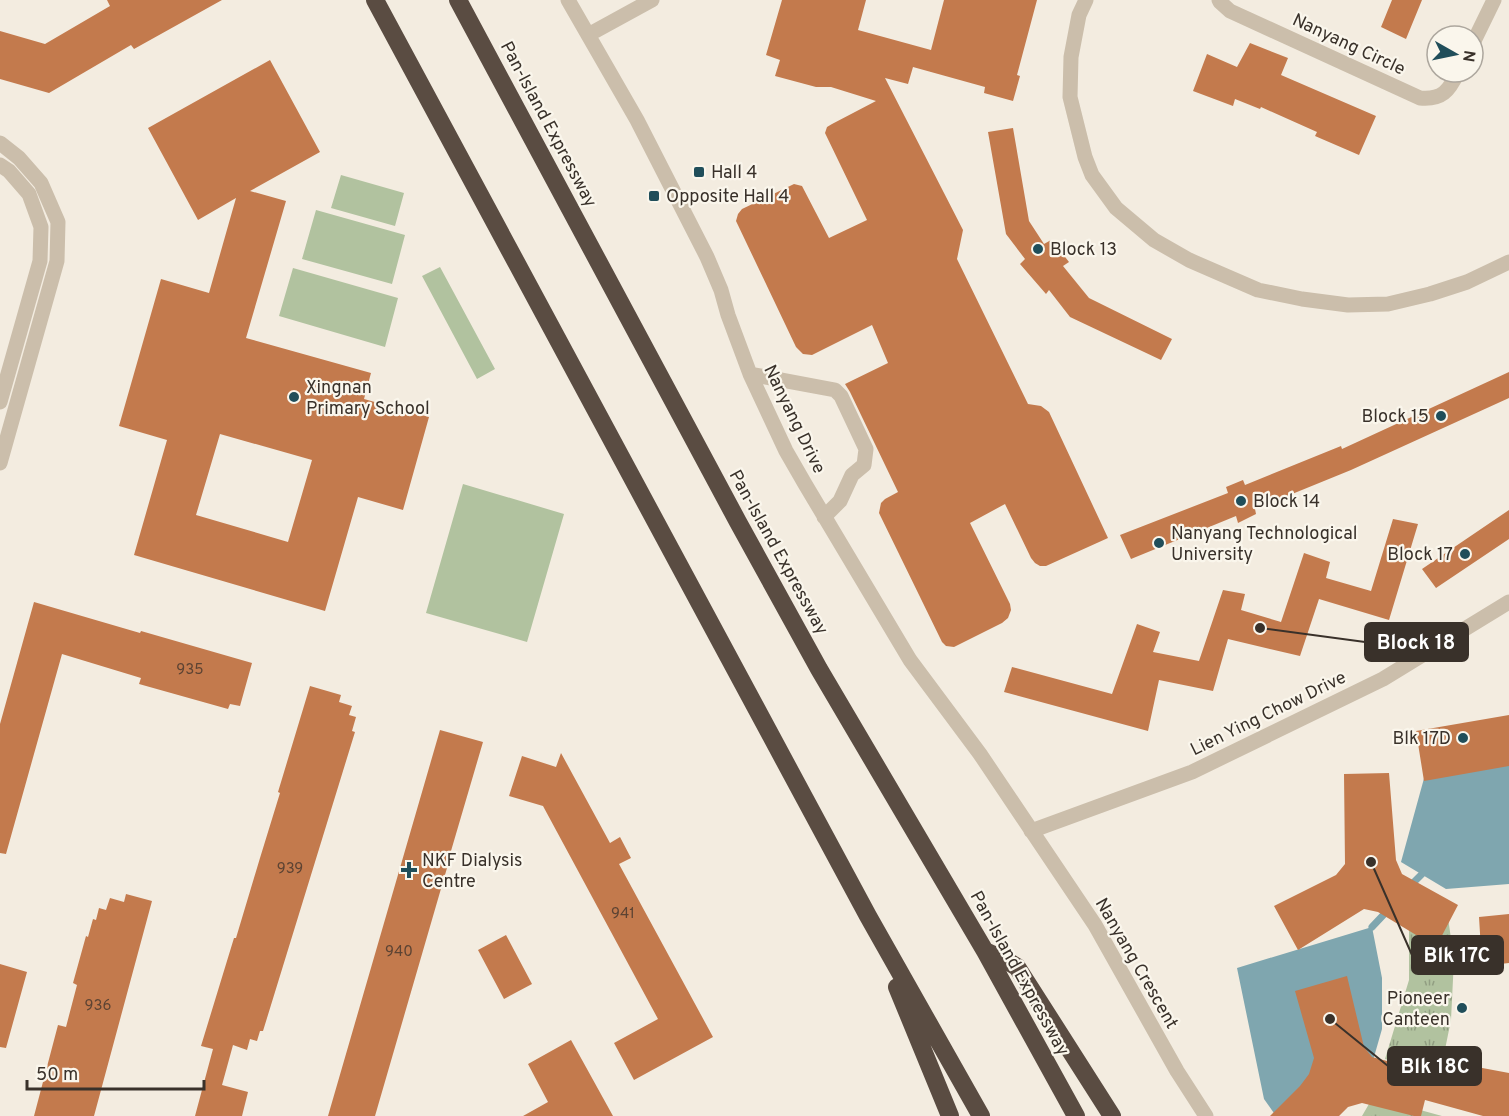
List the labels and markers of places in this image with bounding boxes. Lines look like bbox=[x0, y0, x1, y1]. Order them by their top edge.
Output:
place label: Hall 4 bbox=[711, 162, 757, 185]
marker: Hall 4 bbox=[692, 165, 706, 179]
place label: Opposite Hall 4 bbox=[666, 186, 790, 209]
marker: Opposite Hall 4 bbox=[647, 189, 661, 203]
place label: Block 13 bbox=[1050, 239, 1117, 262]
marker: Block 13 bbox=[1031, 242, 1045, 256]
place label: Xingnan Primary School bbox=[306, 377, 430, 421]
marker: Xingnan Primary School bbox=[287, 390, 301, 404]
place label: Block 15 bbox=[1361, 406, 1429, 429]
marker: Block 15 bbox=[1434, 409, 1448, 423]
place label: Block 14 bbox=[1253, 491, 1320, 514]
marker: Block 14 bbox=[1234, 494, 1248, 508]
place label: Nanyang Technological University bbox=[1171, 523, 1357, 567]
marker: Nanyang Technological University bbox=[1152, 536, 1166, 550]
place label: Block 17 bbox=[1387, 544, 1453, 567]
marker: Block 17 bbox=[1458, 547, 1472, 561]
callout: Block 18 bbox=[1365, 623, 1468, 661]
place label: Blk 17D bbox=[1392, 728, 1451, 751]
marker: Blk 17D bbox=[1456, 731, 1470, 745]
place label: NKF Dialysis Centre bbox=[422, 850, 523, 894]
marker: NKF Dialysis Centre bbox=[400, 861, 418, 879]
callout: Blk 17C bbox=[1412, 936, 1503, 974]
place label: Pioneer Canteen bbox=[1382, 988, 1450, 1032]
marker: Pioneer Canteen bbox=[1455, 1001, 1469, 1015]
callout: Blk 18C bbox=[1388, 1047, 1481, 1085]

